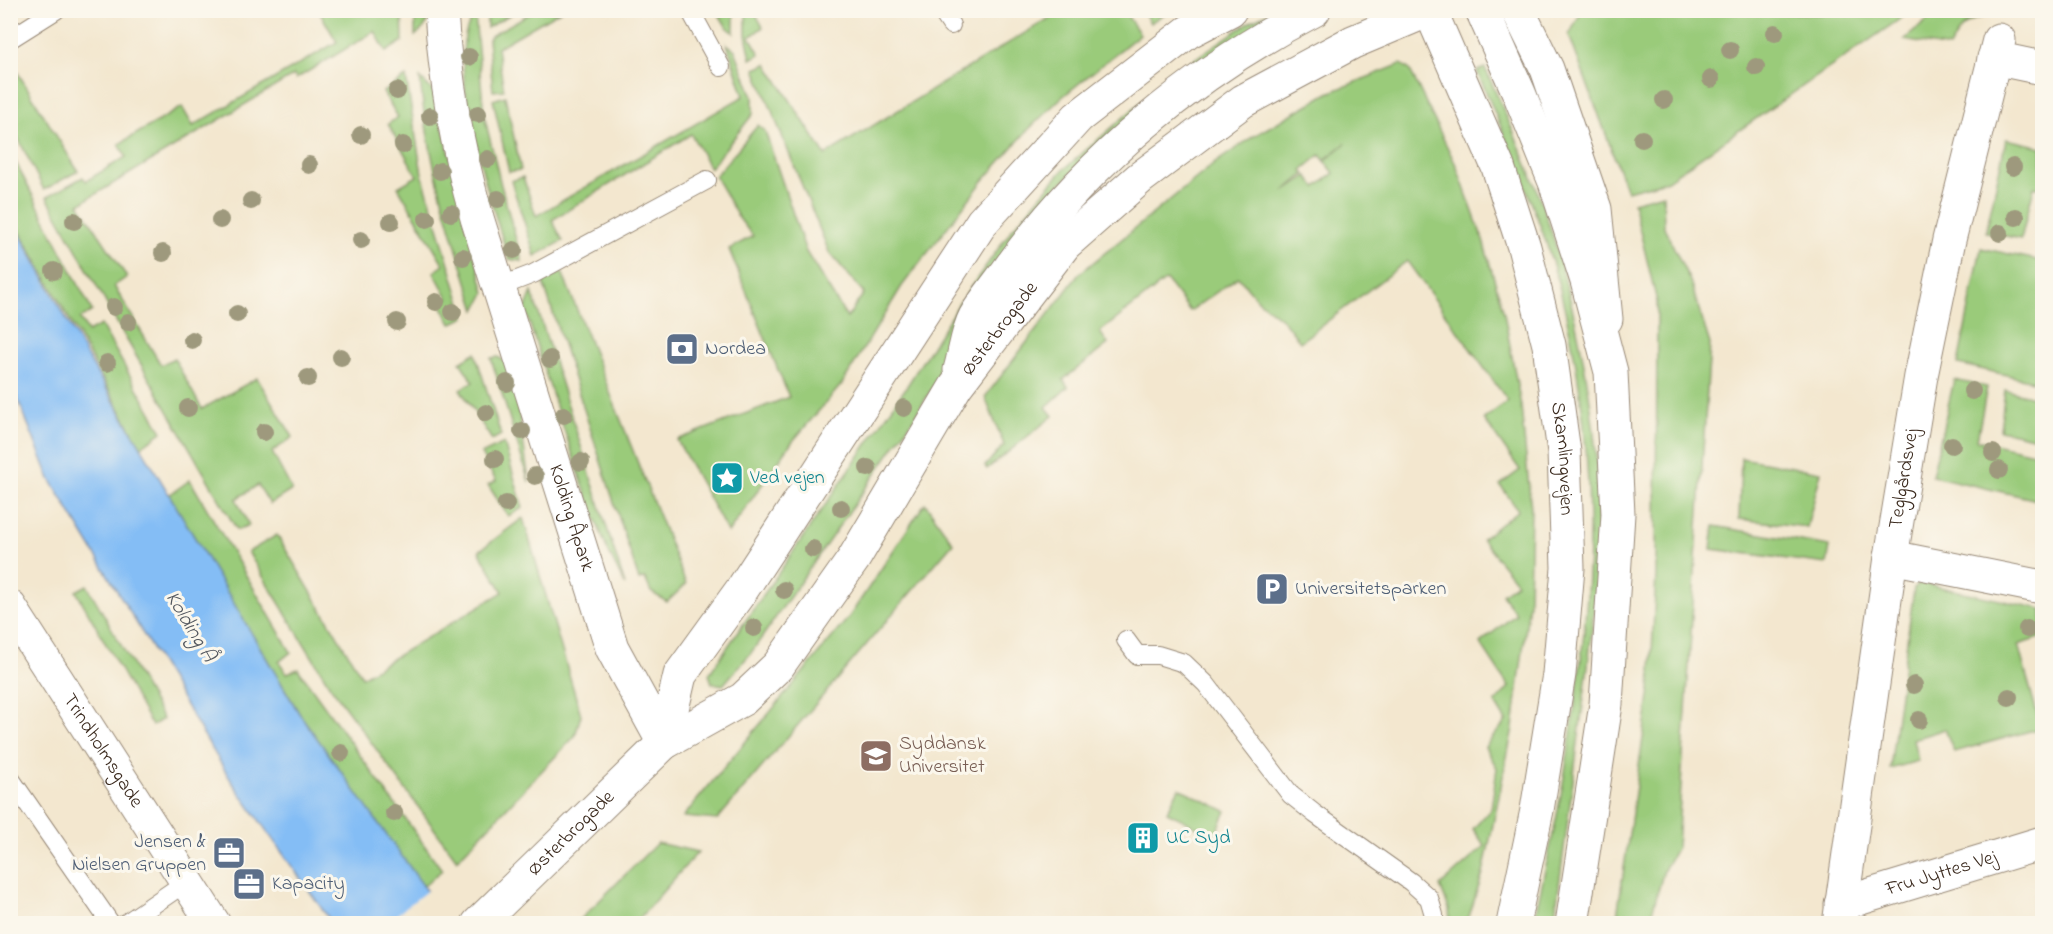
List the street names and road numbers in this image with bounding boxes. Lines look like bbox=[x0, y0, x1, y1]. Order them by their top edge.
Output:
street label: Østerbrogade bbox=[954, 276, 1046, 382]
street label: Skamlingvejen bbox=[1543, 400, 1581, 516]
street label: Teglgårdsvej bbox=[1881, 426, 1927, 531]
street label: Kolding Åpark bbox=[541, 461, 602, 575]
street label: Trindholmsgade bbox=[55, 688, 150, 814]
street label: Østerbrogade bbox=[521, 784, 622, 883]
street label: Fru Jyttes Vej bbox=[1881, 843, 2002, 904]

